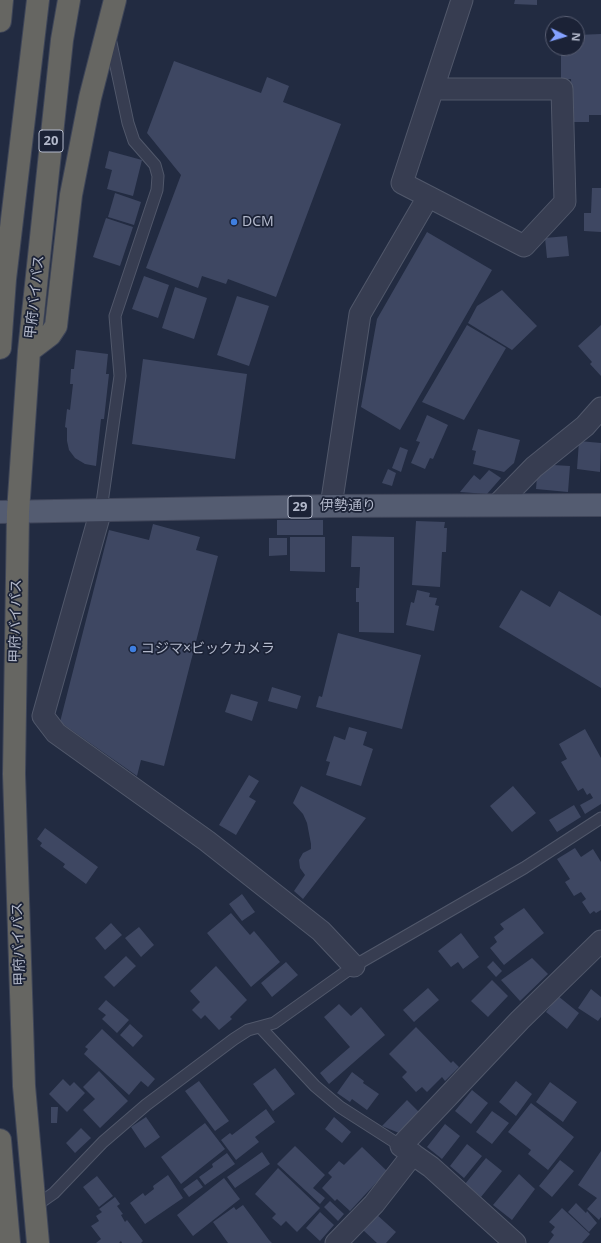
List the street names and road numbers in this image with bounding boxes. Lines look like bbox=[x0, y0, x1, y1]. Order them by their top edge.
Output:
road number: 20 bbox=[39, 130, 63, 152]
street label: 甲府バイパス bbox=[22, 254, 48, 340]
road number: 29 bbox=[288, 496, 312, 518]
street label: 伊勢通り bbox=[320, 498, 376, 514]
street label: 甲府バイパス bbox=[7, 579, 25, 663]
street label: 甲府バイパス bbox=[9, 902, 29, 986]

